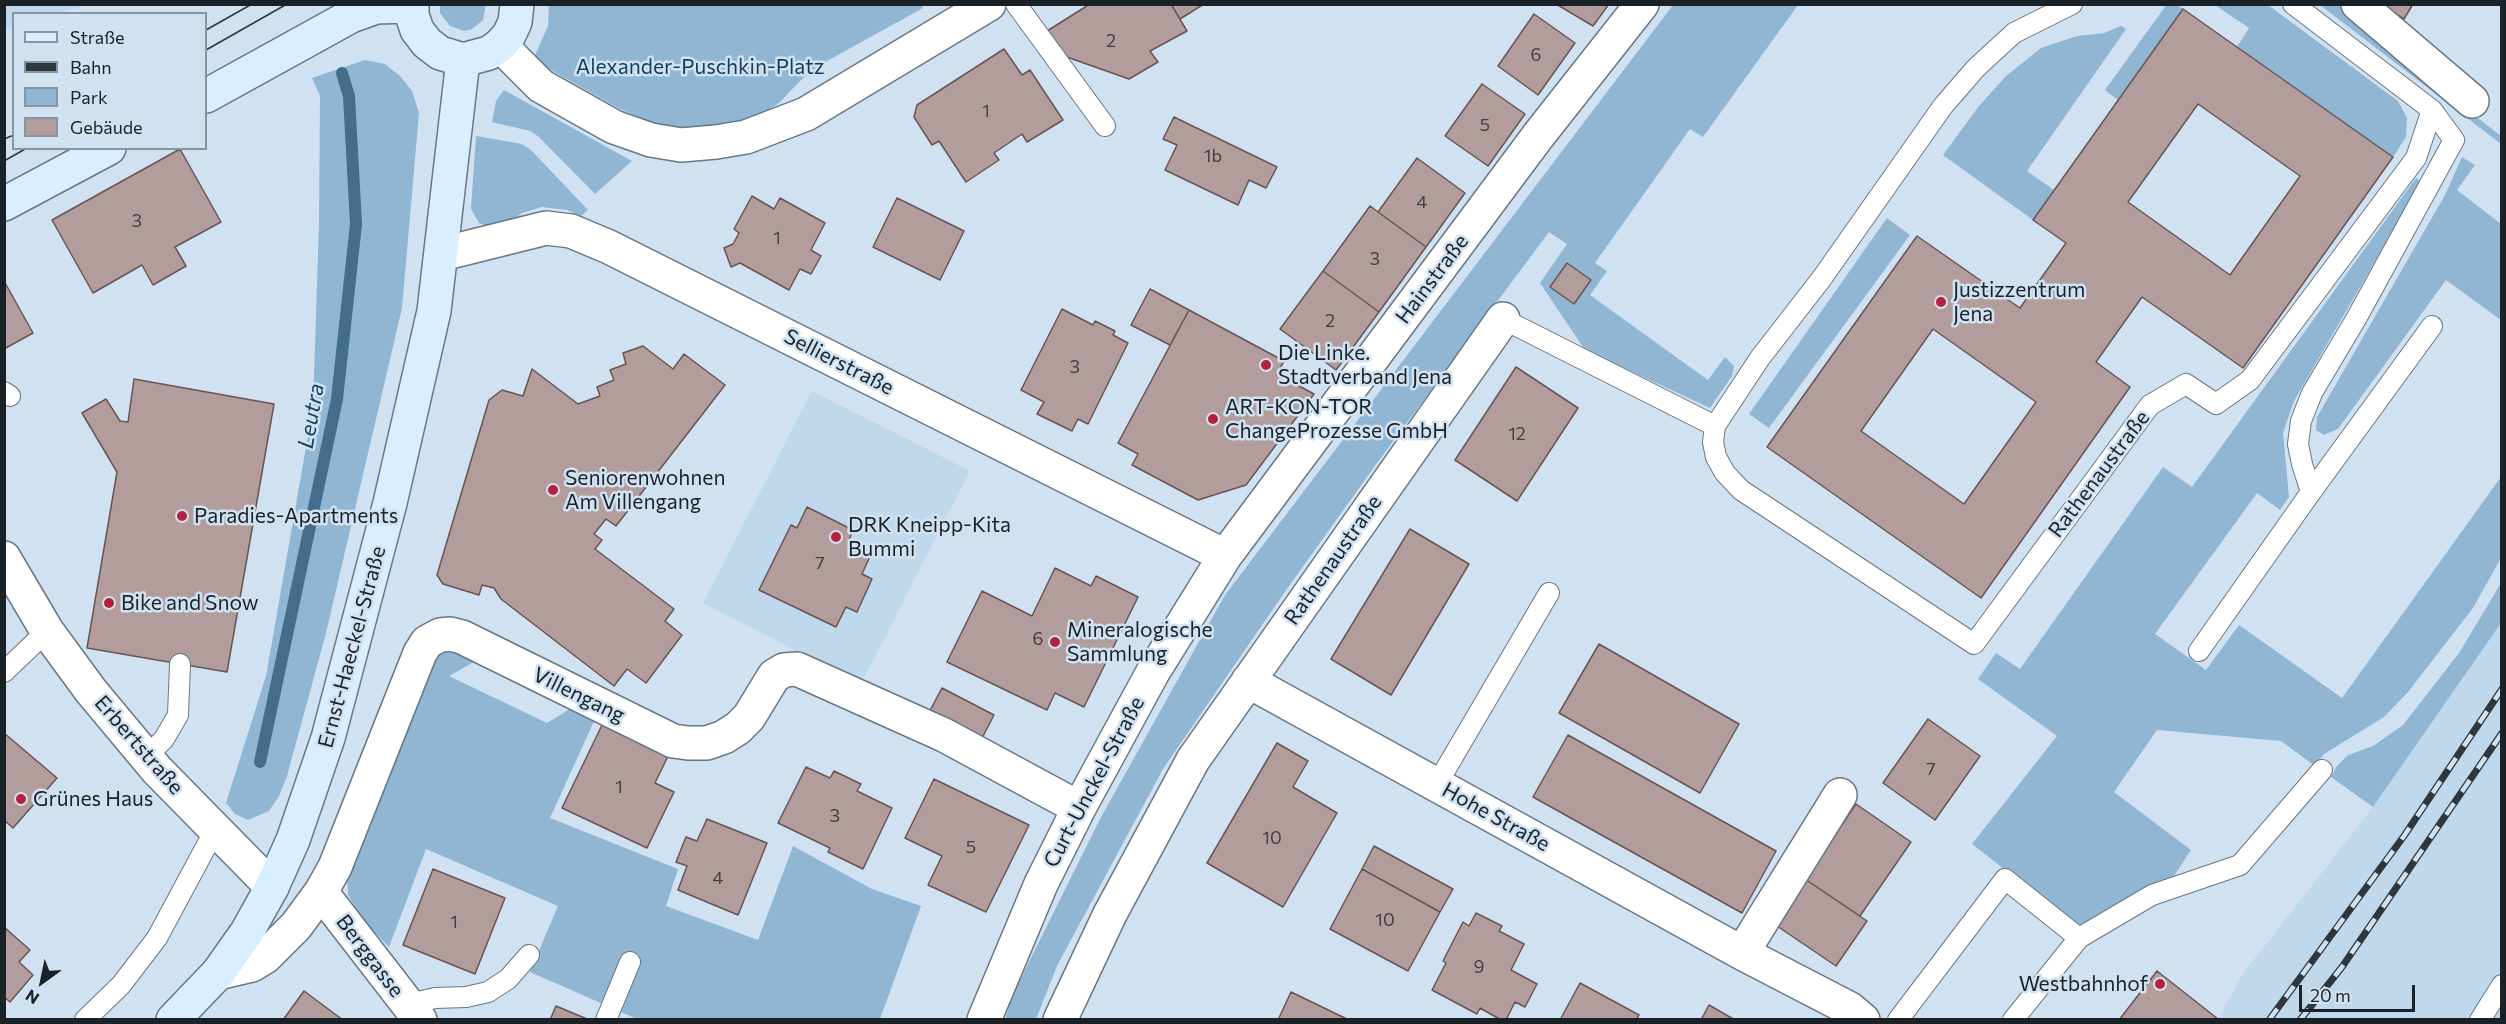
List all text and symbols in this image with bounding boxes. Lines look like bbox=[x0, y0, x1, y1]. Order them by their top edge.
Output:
legend bbox=[12, 12, 207, 150]
text: Straße bbox=[70, 26, 125, 48]
house number: 2 bbox=[1106, 30, 1116, 52]
house number: 6 bbox=[1531, 44, 1541, 66]
park label: Alexander-Puschkin-Platz bbox=[576, 54, 824, 80]
text: Bahn bbox=[70, 56, 112, 78]
text: Park bbox=[70, 86, 108, 108]
house number: 1 bbox=[982, 100, 990, 122]
house number: 5 bbox=[1480, 114, 1490, 136]
text: Gebäude bbox=[70, 116, 143, 138]
house number: 1b bbox=[1204, 145, 1222, 167]
house number: 4 bbox=[1417, 191, 1427, 213]
house number: 3 bbox=[132, 210, 142, 232]
house number: 1 bbox=[773, 227, 781, 249]
street label: Hainstraße bbox=[1390, 229, 1474, 329]
house number: 3 bbox=[1370, 248, 1380, 270]
place label: Justizzentrum Jena bbox=[1953, 277, 2085, 327]
marker: Justizzentrum Jena bbox=[1934, 295, 1948, 309]
house number: 2 bbox=[1325, 310, 1335, 332]
street label: Sellierstraße bbox=[780, 324, 898, 400]
place label: Die Linke. Stadtverband Jena bbox=[1278, 340, 1452, 390]
house number: 3 bbox=[1070, 356, 1080, 378]
marker: Die Linke. Stadtverband Jena bbox=[1259, 358, 1273, 372]
water label: Leutra bbox=[292, 381, 330, 451]
place label: ART-KON-TOR ChangeProzesse GmbH bbox=[1225, 394, 1448, 444]
street label: Rathenaustraße bbox=[2043, 406, 2155, 542]
marker: ART-KON-TOR ChangeProzesse GmbH bbox=[1206, 412, 1220, 426]
house number: 12 bbox=[1508, 423, 1526, 445]
place label: Seniorenwohnen Am Villengang bbox=[565, 465, 725, 515]
marker: Seniorenwohnen Am Villengang bbox=[546, 483, 560, 497]
street label: Rathenaustraße bbox=[1279, 490, 1387, 630]
place label: Paradies-Apartments bbox=[194, 503, 398, 529]
marker: Paradies-Apartments bbox=[175, 509, 189, 523]
place label: DRK Kneipp-Kita Bummi bbox=[848, 512, 1011, 562]
marker: DRK Kneipp-Kita Bummi bbox=[829, 530, 843, 544]
street label: Ernst-Haeckel-Straße bbox=[313, 543, 391, 751]
house number: 7 bbox=[815, 552, 825, 574]
place label: Bike and Snow bbox=[121, 590, 258, 616]
marker: Bike and Snow bbox=[102, 596, 116, 610]
place label: Mineralogische Sammlung bbox=[1067, 617, 1212, 667]
house number: 6 bbox=[1033, 628, 1043, 650]
marker: Mineralogische Sammlung bbox=[1048, 635, 1062, 649]
street label: Villengang bbox=[529, 662, 629, 728]
street label: Erbertstraße bbox=[89, 691, 189, 799]
street label: Curt-Unckel-Straße bbox=[1038, 692, 1150, 872]
house number: 7 bbox=[1926, 758, 1936, 780]
house number: 1 bbox=[615, 776, 623, 798]
street label: Hohe Straße bbox=[1438, 777, 1554, 857]
place label: Grünes Haus bbox=[33, 786, 153, 812]
marker: Grünes Haus bbox=[14, 792, 28, 806]
house number: 3 bbox=[830, 805, 840, 827]
house number: 10 bbox=[1262, 827, 1282, 849]
house number: 5 bbox=[966, 836, 976, 858]
house number: 4 bbox=[713, 867, 723, 889]
house number: 10 bbox=[1375, 909, 1395, 931]
street label: Berggasse bbox=[331, 910, 409, 1002]
house number: 1 bbox=[450, 911, 458, 933]
north arrow bbox=[12, 952, 72, 1012]
house number: 9 bbox=[1474, 956, 1484, 978]
place label: Westbahnhof bbox=[2019, 971, 2148, 997]
scale bar bbox=[2302, 973, 2418, 1011]
marker: Westbahnhof bbox=[2153, 977, 2167, 991]
text: 20 m bbox=[2310, 984, 2351, 1006]
text: N bbox=[22, 986, 42, 1009]

